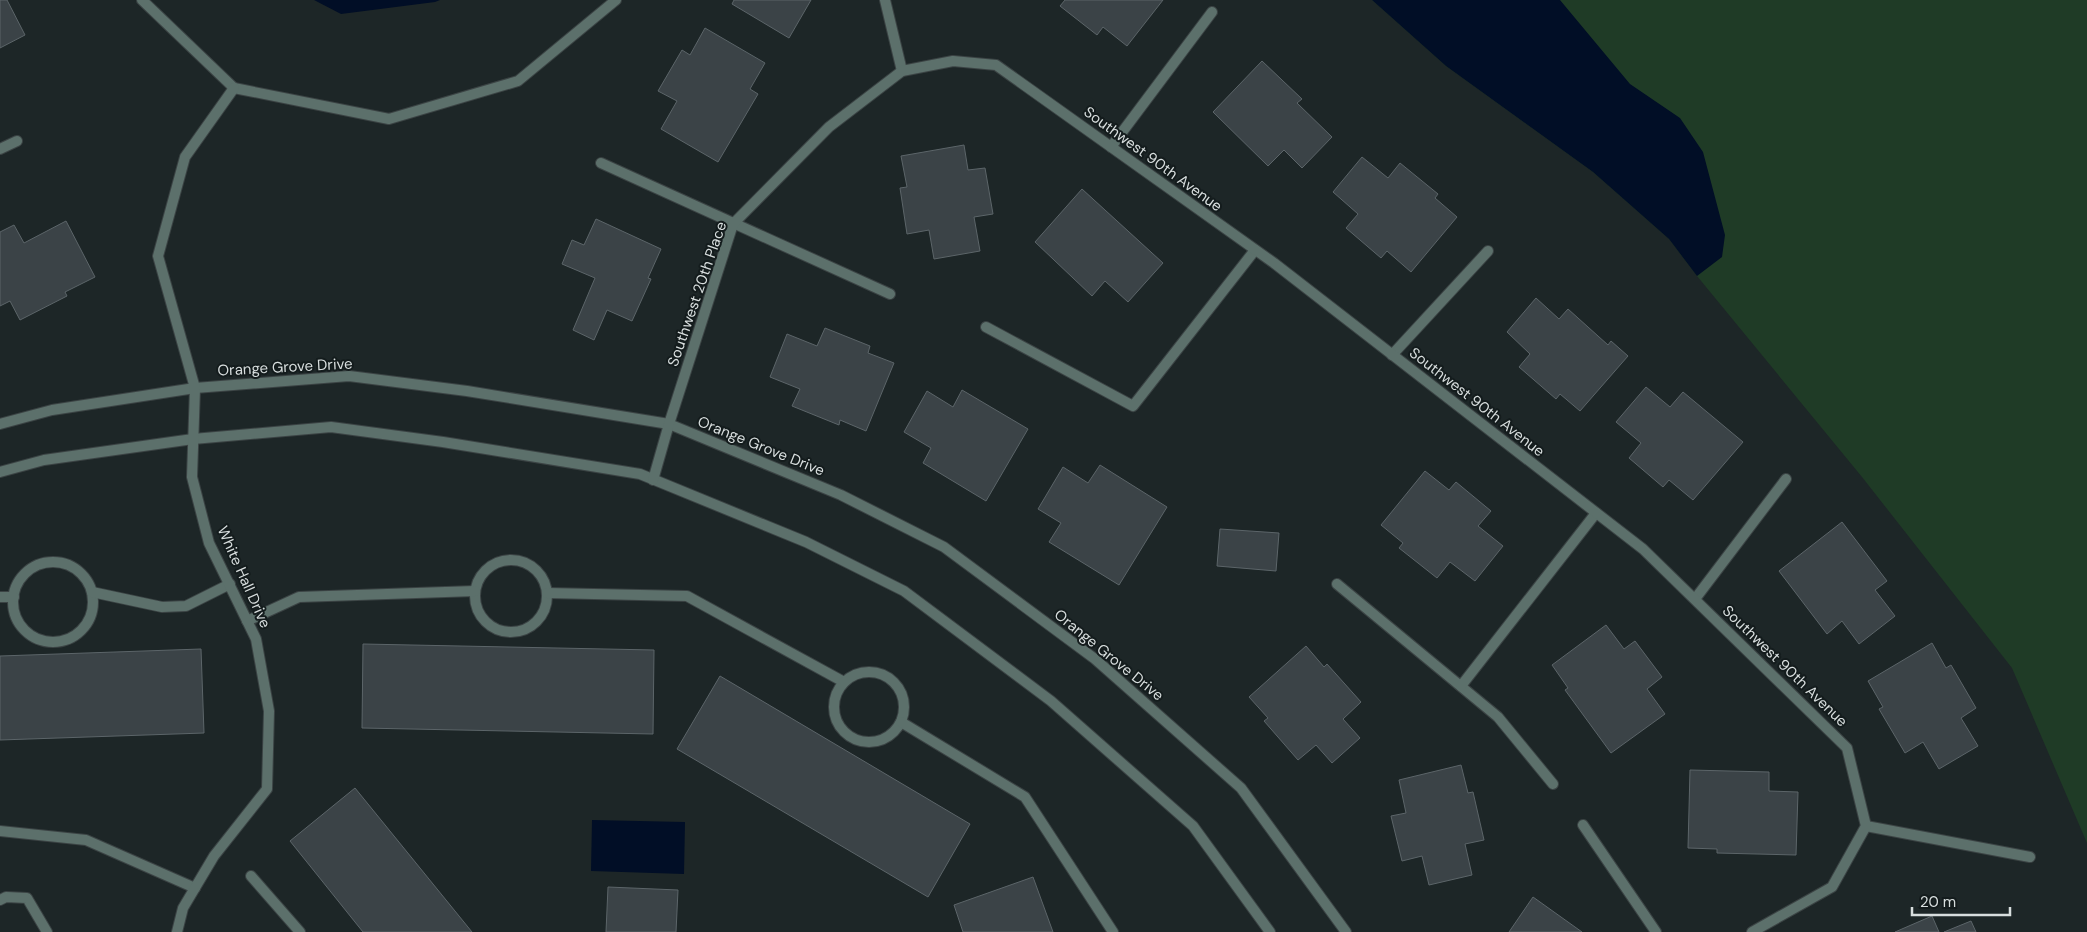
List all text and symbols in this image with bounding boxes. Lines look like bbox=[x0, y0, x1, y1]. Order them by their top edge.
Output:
street label: Southwest 90th Avenue bbox=[1080, 102, 1226, 216]
street label: Southwest 20th Place bbox=[663, 219, 731, 369]
street label: Southwest 90th Avenue bbox=[1405, 343, 1549, 461]
street label: Orange Grove Drive bbox=[217, 353, 353, 381]
street label: Orange Grove Drive bbox=[695, 411, 827, 481]
street label: White Hall Drive bbox=[213, 523, 275, 631]
street label: Southwest 90th Avenue bbox=[1718, 601, 1852, 731]
street label: Orange Grove Drive bbox=[1050, 605, 1168, 705]
scale bar bbox=[1912, 884, 2010, 916]
text: 20 m bbox=[1920, 892, 1956, 912]

